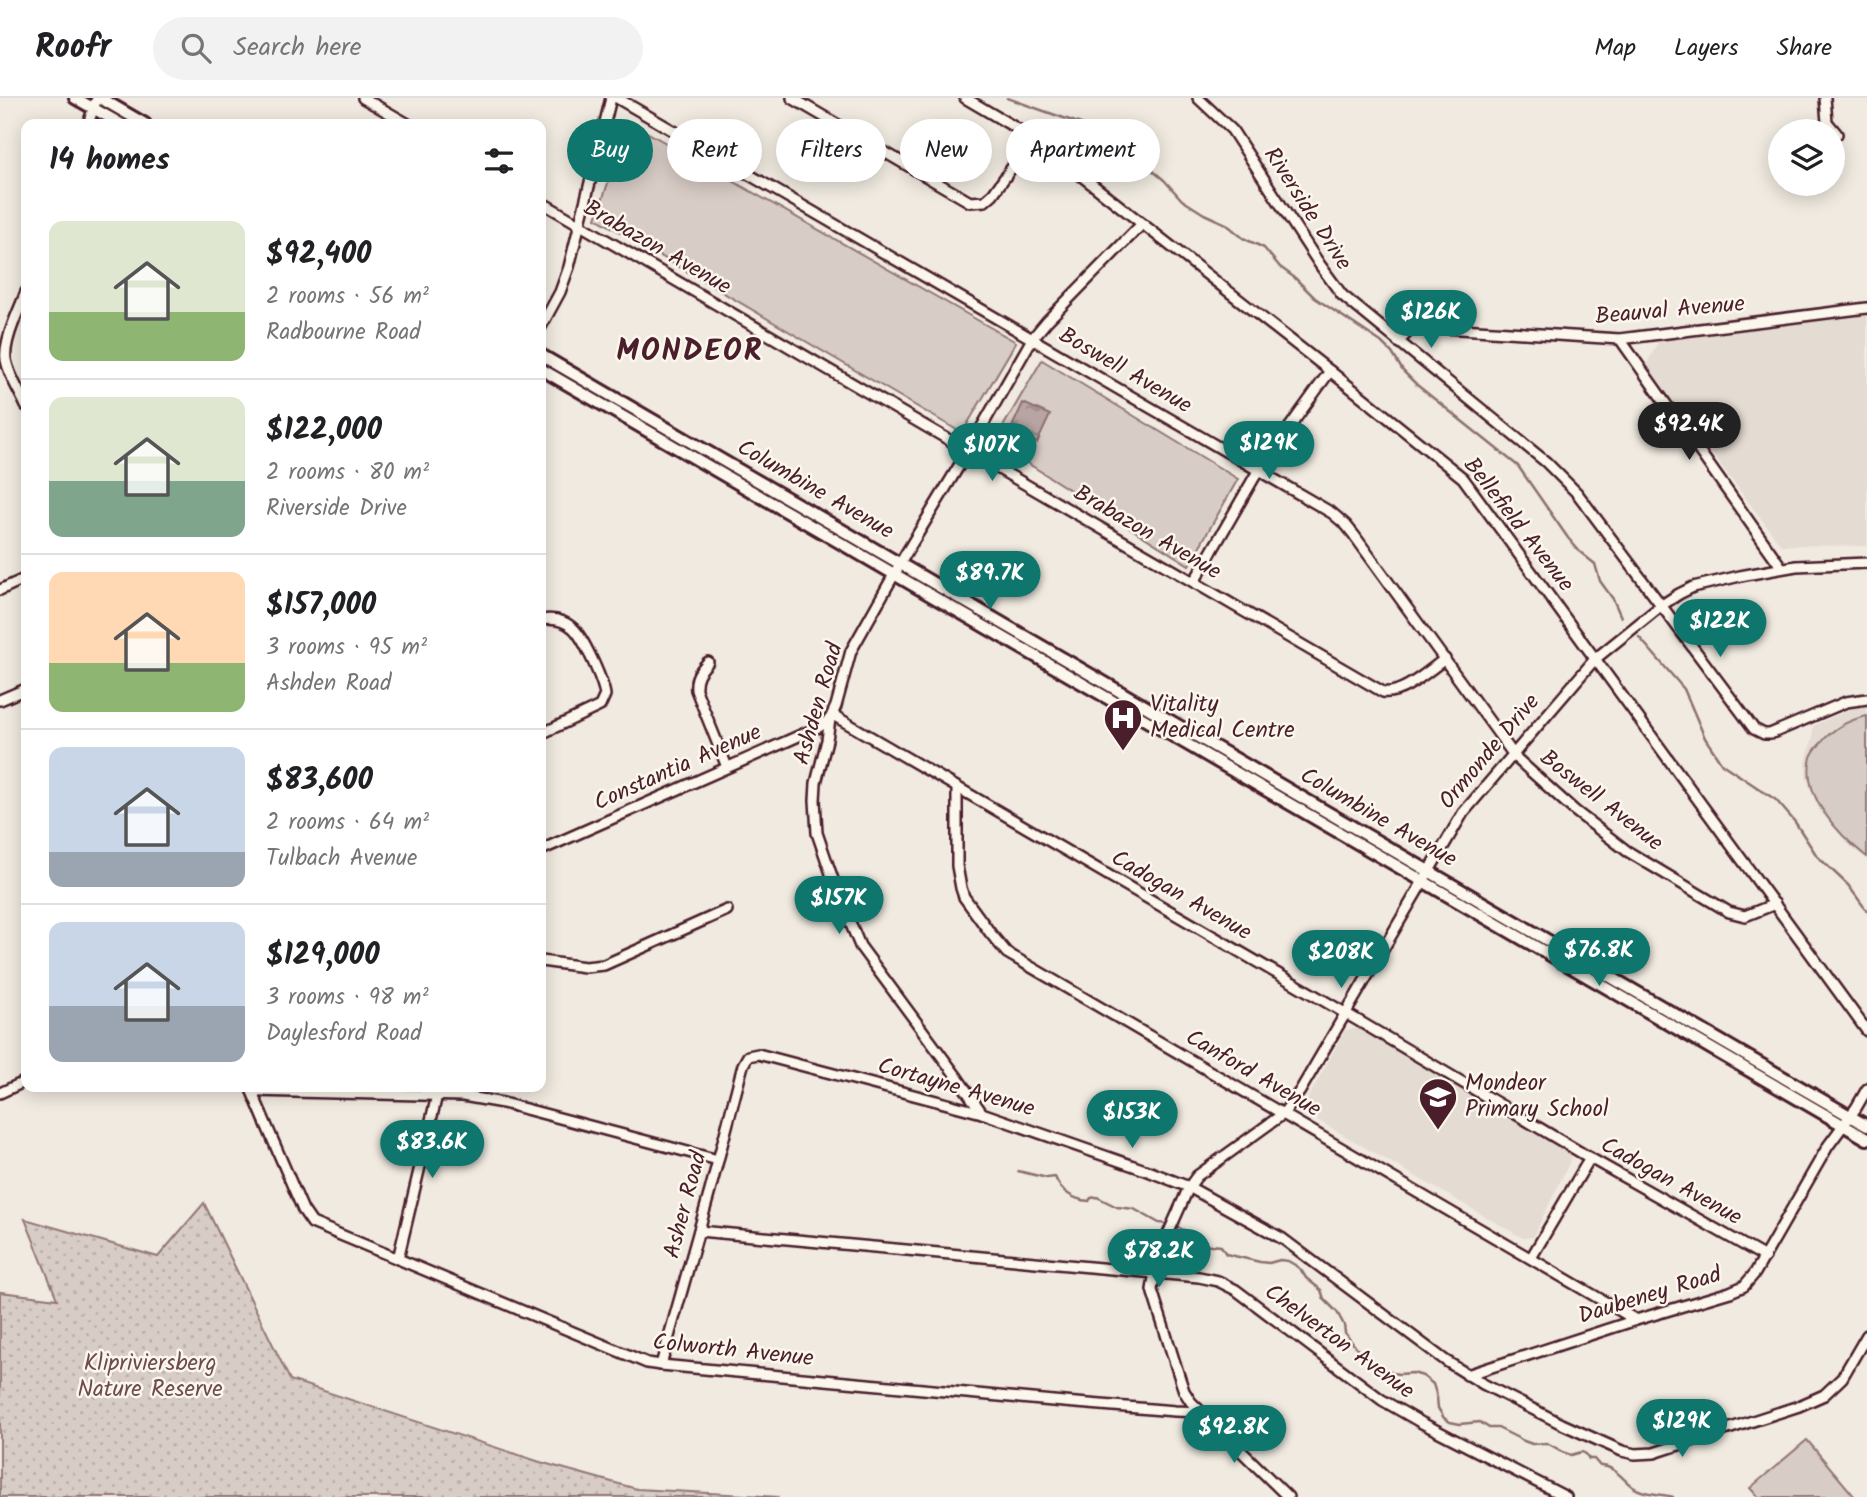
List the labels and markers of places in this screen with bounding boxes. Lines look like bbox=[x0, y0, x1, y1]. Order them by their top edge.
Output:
pin: $126K bbox=[1382, 290, 1480, 350]
pin: $92.4K bbox=[1632, 402, 1746, 462]
pin: $129K bbox=[1220, 422, 1318, 481]
pin: $107K bbox=[943, 424, 1041, 483]
pin: $89.7K bbox=[933, 552, 1047, 611]
pin: $122K bbox=[1671, 600, 1769, 659]
place label: Vitality Medical Centre bbox=[1150, 687, 1295, 749]
hospital icon: Vitality Medical Centre bbox=[1102, 697, 1144, 752]
pin: $157K bbox=[790, 876, 888, 936]
pin: $76.8K bbox=[1542, 928, 1656, 988]
pin: $208K bbox=[1292, 930, 1390, 990]
place label: Mondeor Primary School bbox=[1465, 1066, 1609, 1128]
school or university icon: Mondeor Primary School bbox=[1417, 1076, 1459, 1131]
pin: $153K bbox=[1083, 1090, 1181, 1150]
pin: $83.6K bbox=[375, 1121, 489, 1180]
pin: $78.2K bbox=[1102, 1230, 1216, 1289]
pin: $129K bbox=[1633, 1400, 1731, 1459]
pin: $92.8K bbox=[1177, 1406, 1291, 1465]

